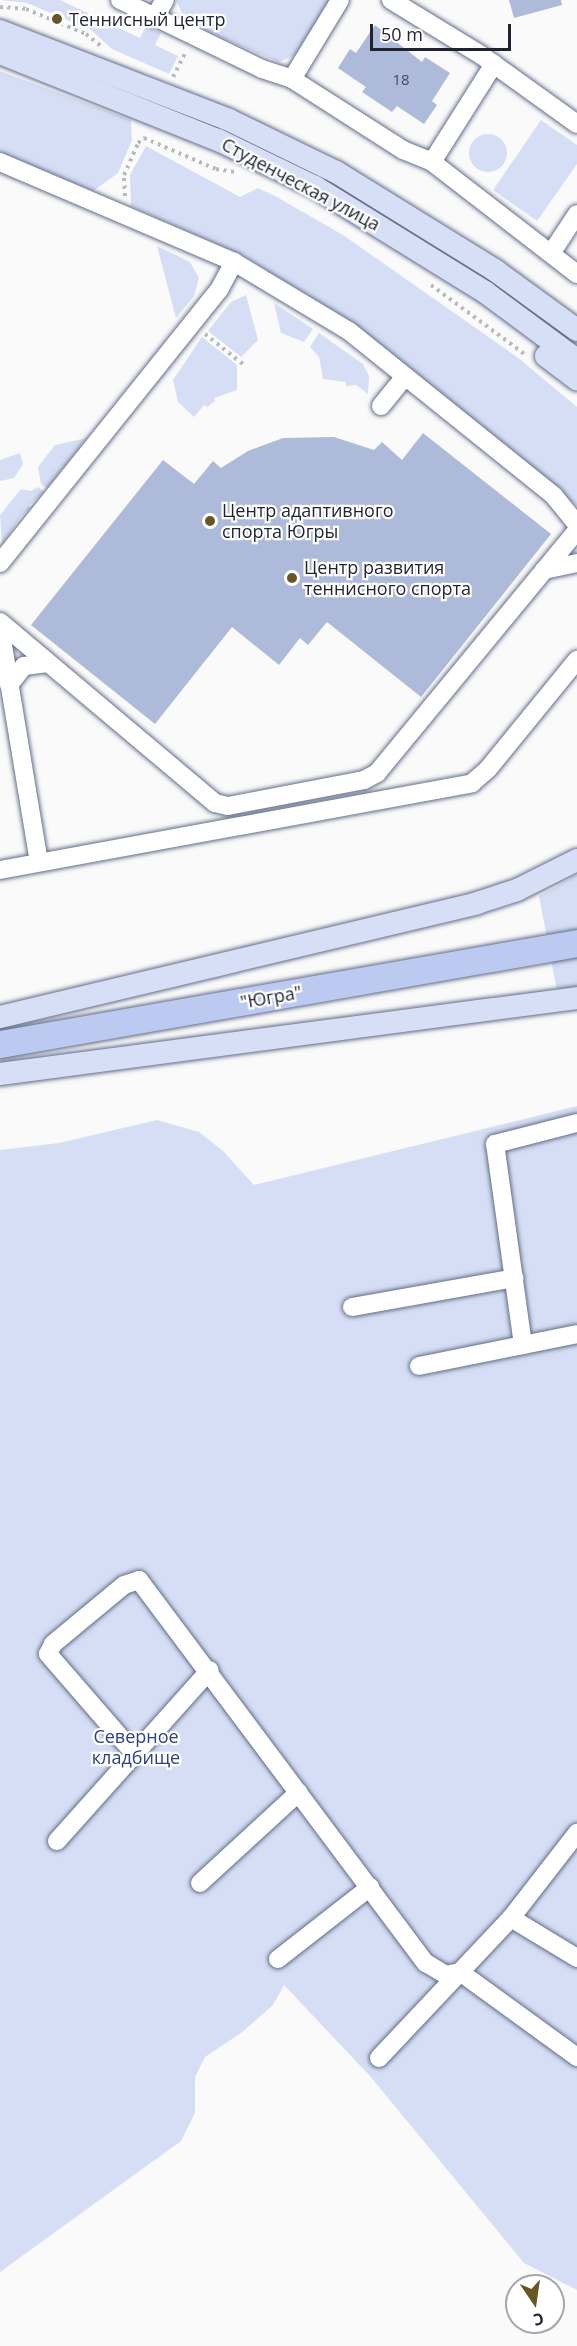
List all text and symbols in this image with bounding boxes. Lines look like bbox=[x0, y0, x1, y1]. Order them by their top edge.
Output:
place label: Теннисный центр bbox=[69, 8, 225, 30]
marker: Теннисный центр bbox=[50, 12, 64, 26]
scale bar bbox=[373, 12, 514, 50]
text: 50 m bbox=[381, 22, 423, 46]
house number: 18 bbox=[392, 71, 410, 89]
street label: Студенческая улица bbox=[218, 133, 384, 235]
place label: Центр адаптивного спорта Югры bbox=[222, 500, 394, 542]
marker: Центр адаптивного спорта Югры bbox=[203, 514, 217, 528]
place label: Центр развития теннисного спорта bbox=[304, 557, 471, 600]
marker: Центр развития теннисного спорта bbox=[285, 571, 299, 585]
street label: "Югра" bbox=[239, 981, 303, 1013]
park label: Северное кладбище bbox=[92, 1726, 180, 1768]
north arrow bbox=[505, 2274, 565, 2334]
text: С bbox=[531, 2308, 546, 2331]

